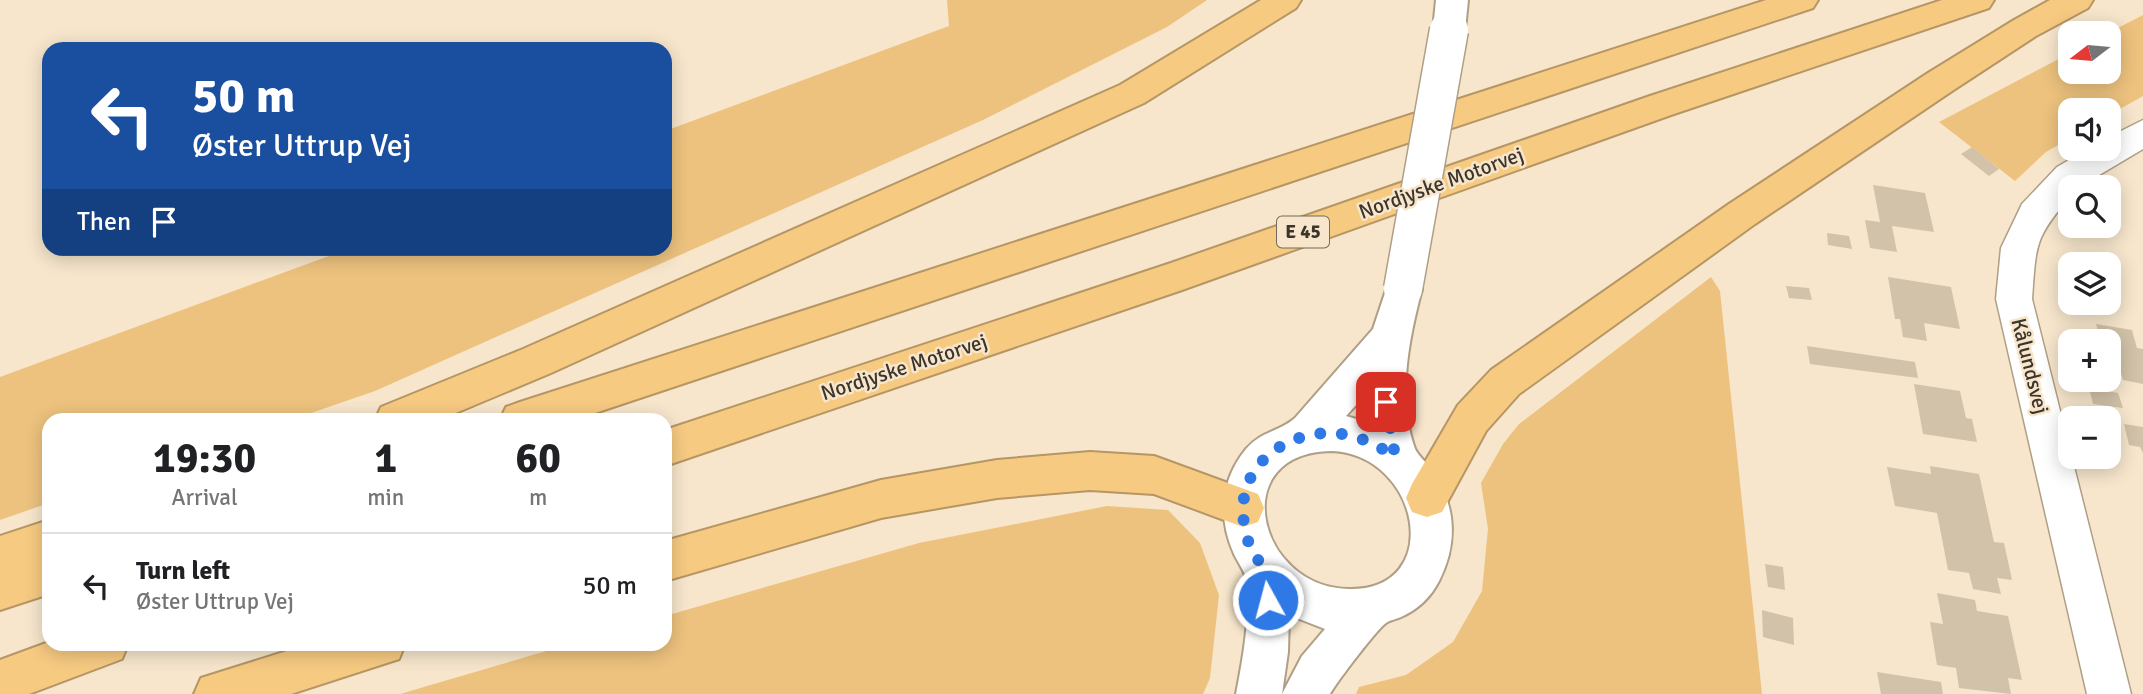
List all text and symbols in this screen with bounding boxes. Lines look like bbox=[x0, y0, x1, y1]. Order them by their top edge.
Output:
north arrow bbox=[2058, 21, 2121, 84]
map controls bbox=[2058, 21, 2121, 469]
text: 50 m bbox=[192, 66, 295, 126]
icon: left bbox=[77, 70, 168, 161]
button: sound bbox=[2058, 98, 2121, 161]
text: Øster Uttrup Vej bbox=[192, 126, 412, 165]
street label: Nordjyske Motorvej bbox=[1355, 141, 1527, 225]
button: search bbox=[2058, 175, 2121, 238]
icon: arrive bbox=[145, 203, 183, 241]
text: Then bbox=[77, 206, 131, 238]
road number: E 45 bbox=[1277, 216, 1329, 248]
button: layers bbox=[2058, 252, 2121, 315]
street label: Kålundsvej bbox=[2006, 315, 2054, 417]
street label: Nordjyske Motorvej bbox=[818, 328, 990, 406]
button: + bbox=[2058, 329, 2121, 392]
pin bbox=[1356, 372, 1416, 432]
icon: arrive bbox=[1367, 383, 1405, 421]
button: − bbox=[2058, 406, 2121, 469]
text: 19:30 bbox=[153, 433, 256, 484]
text: 1 bbox=[375, 433, 397, 484]
text: 60 bbox=[516, 433, 561, 484]
text: Arrival bbox=[172, 483, 238, 512]
text: min bbox=[367, 483, 404, 512]
text: m bbox=[529, 483, 547, 512]
text: Turn left bbox=[136, 555, 230, 587]
position arrow bbox=[1231, 563, 1305, 637]
icon: left bbox=[77, 567, 115, 605]
text: 50 m bbox=[582, 570, 637, 602]
text: Øster Uttrup Vej bbox=[136, 587, 294, 616]

